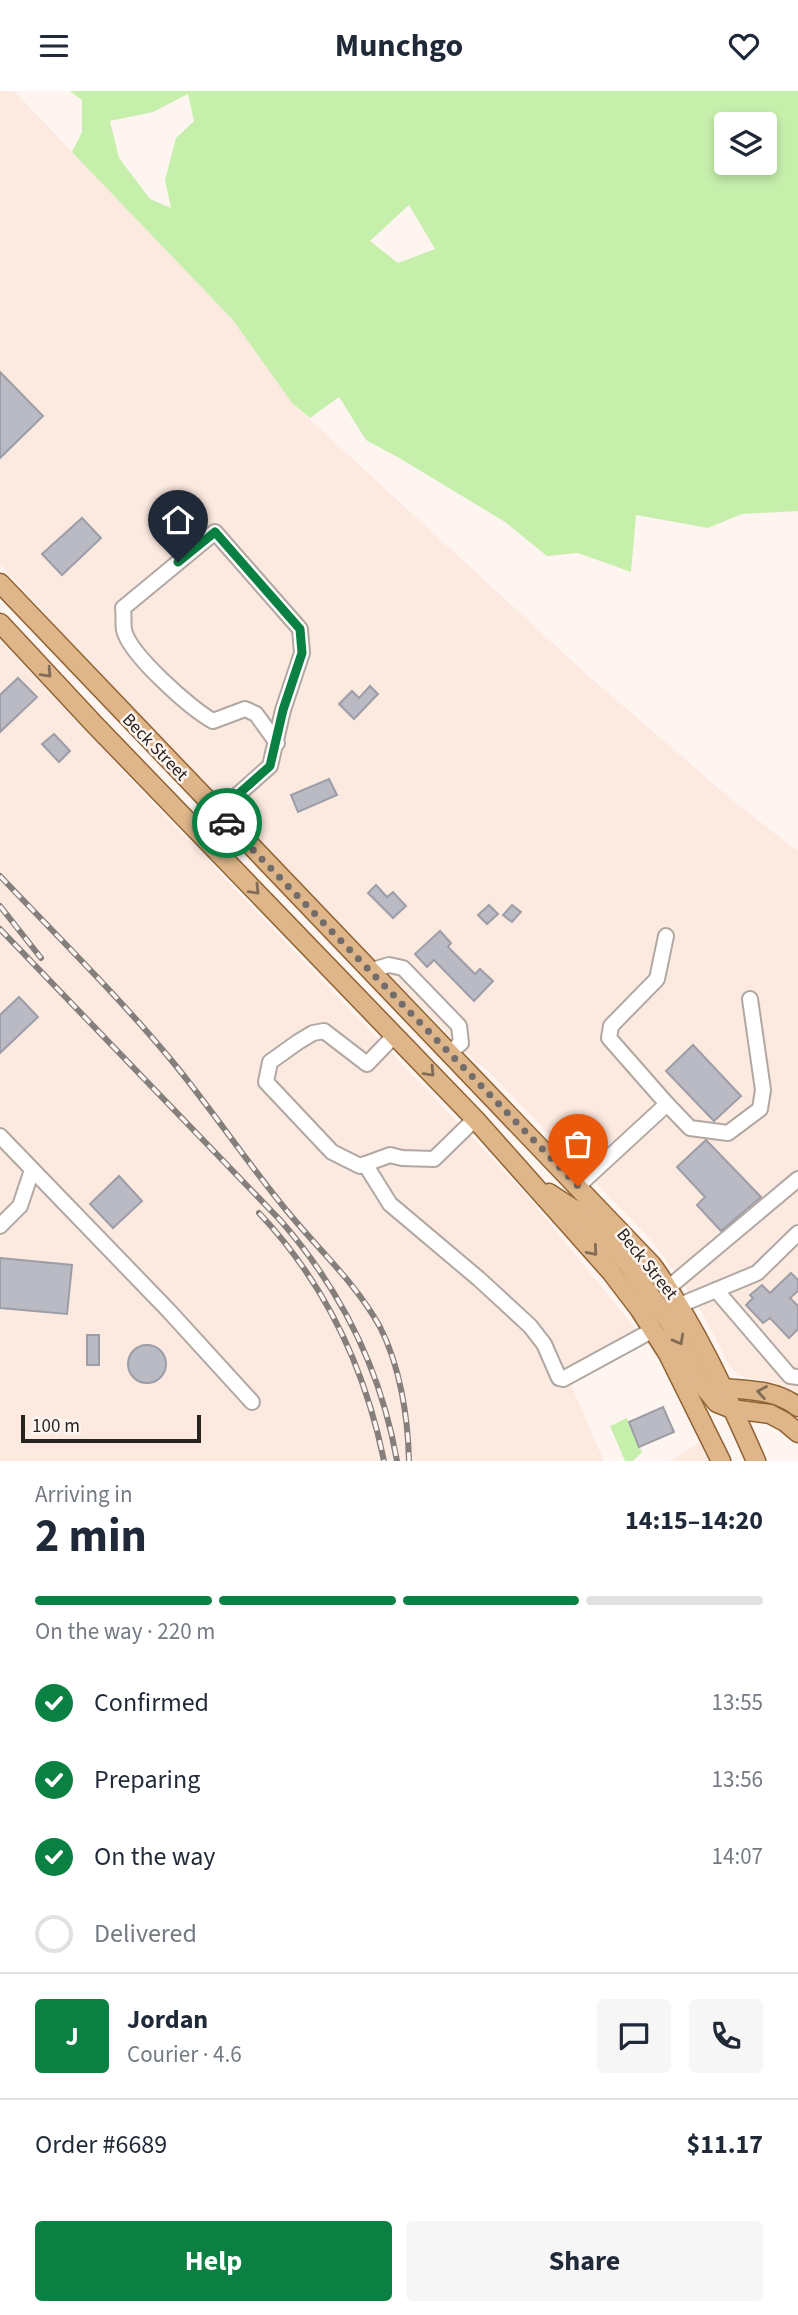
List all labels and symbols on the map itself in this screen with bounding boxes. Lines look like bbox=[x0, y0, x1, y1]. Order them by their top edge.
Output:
pin bbox=[148, 490, 208, 562]
one-way arrow bbox=[38, 665, 51, 678]
street label: Beck Street bbox=[116, 708, 194, 786]
courier bbox=[192, 788, 262, 858]
one-way arrow bbox=[246, 882, 259, 895]
one-way arrow bbox=[421, 1063, 434, 1076]
pin bbox=[548, 1114, 608, 1186]
street label: Beck Street bbox=[610, 1223, 684, 1305]
one-way arrow bbox=[585, 1243, 597, 1256]
one-way arrow bbox=[671, 1333, 684, 1345]
one-way arrow bbox=[756, 1385, 768, 1400]
scale bar bbox=[21, 1412, 201, 1444]

